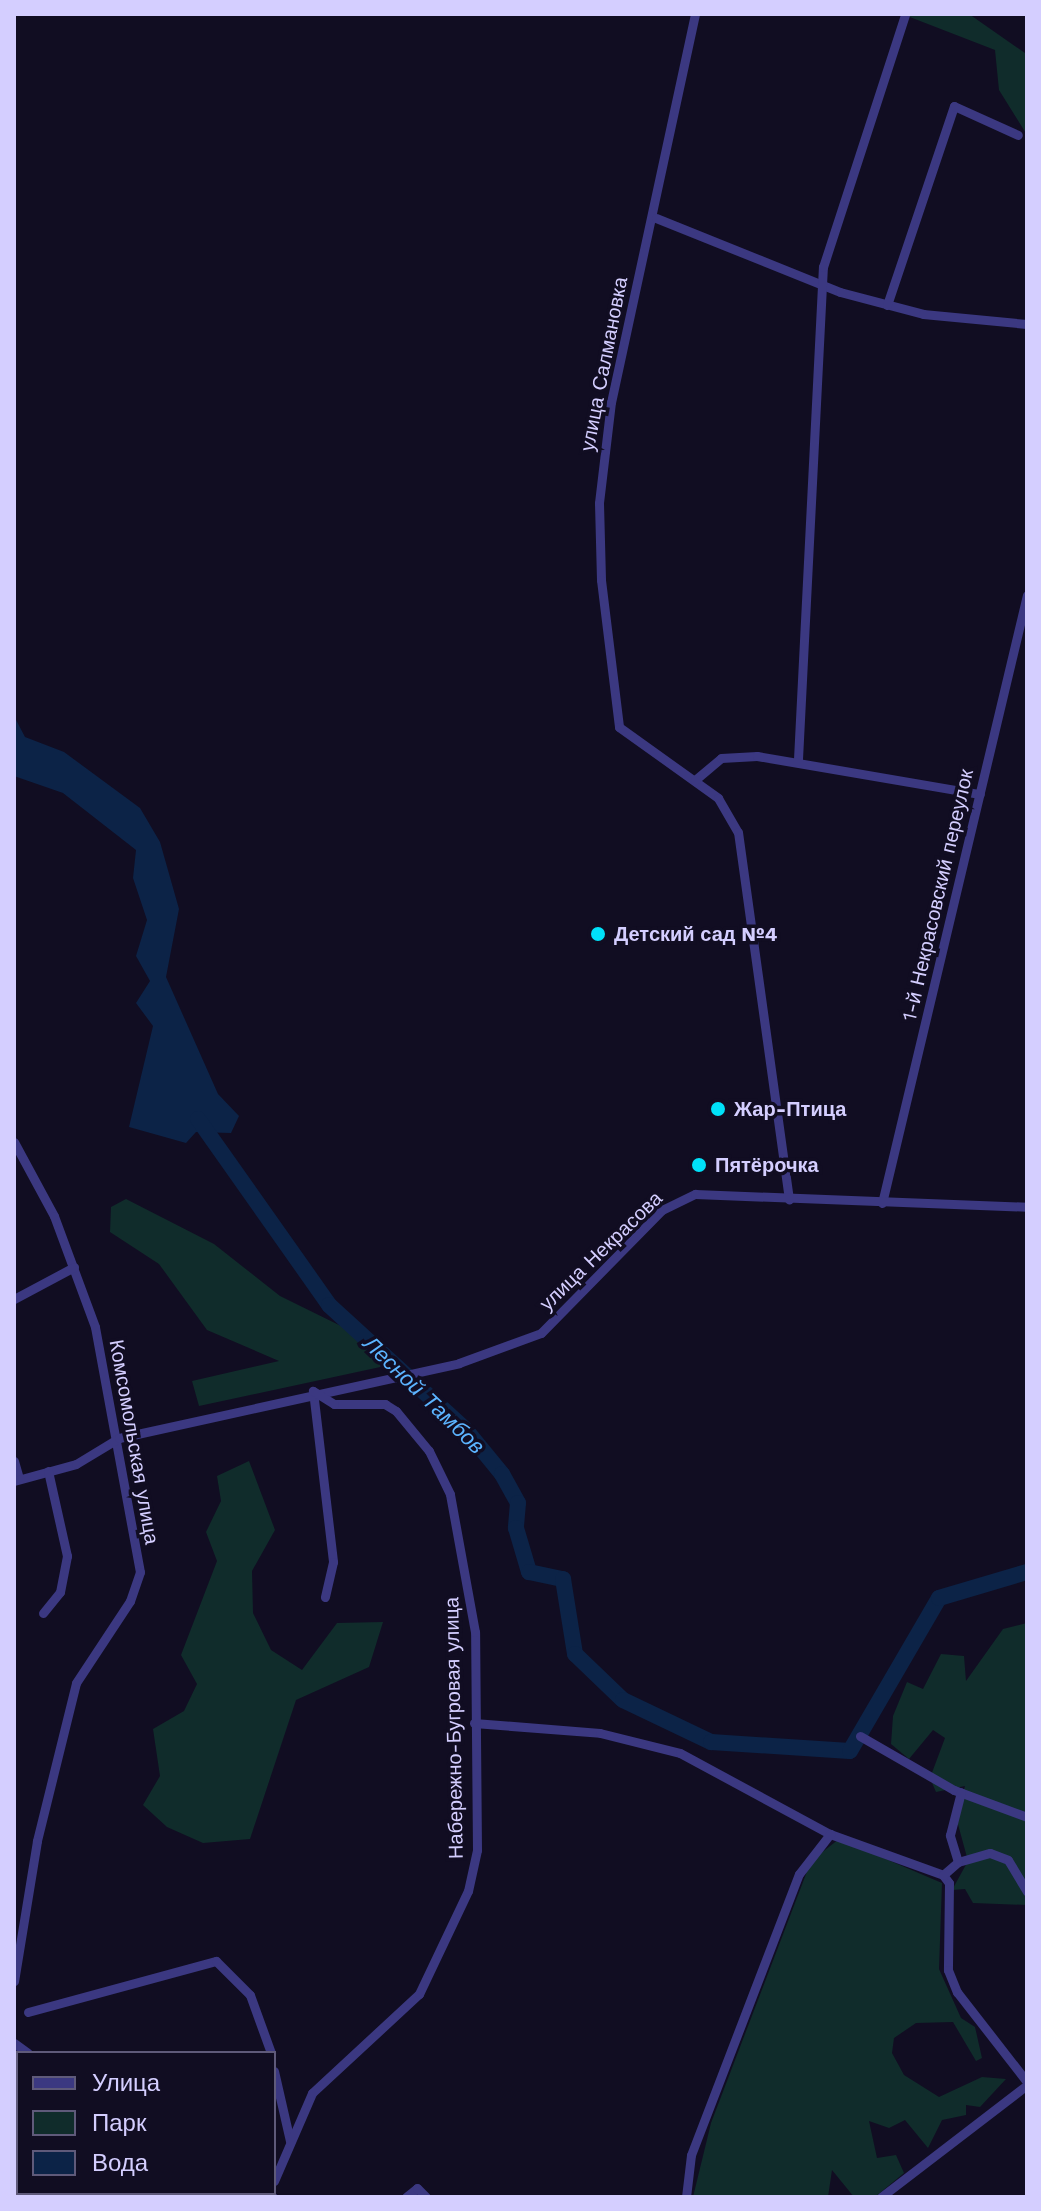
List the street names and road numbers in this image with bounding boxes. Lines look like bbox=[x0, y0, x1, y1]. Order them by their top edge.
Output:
street label: улица Салмановка bbox=[575, 275, 633, 453]
street label: 1-й Некрасовский переулок bbox=[897, 767, 979, 1023]
street label: улица Некрасова bbox=[535, 1186, 667, 1316]
street label: Комсомольская улица bbox=[104, 1338, 164, 1546]
street label: Набережно-Бугровая улица bbox=[440, 1597, 468, 1859]

